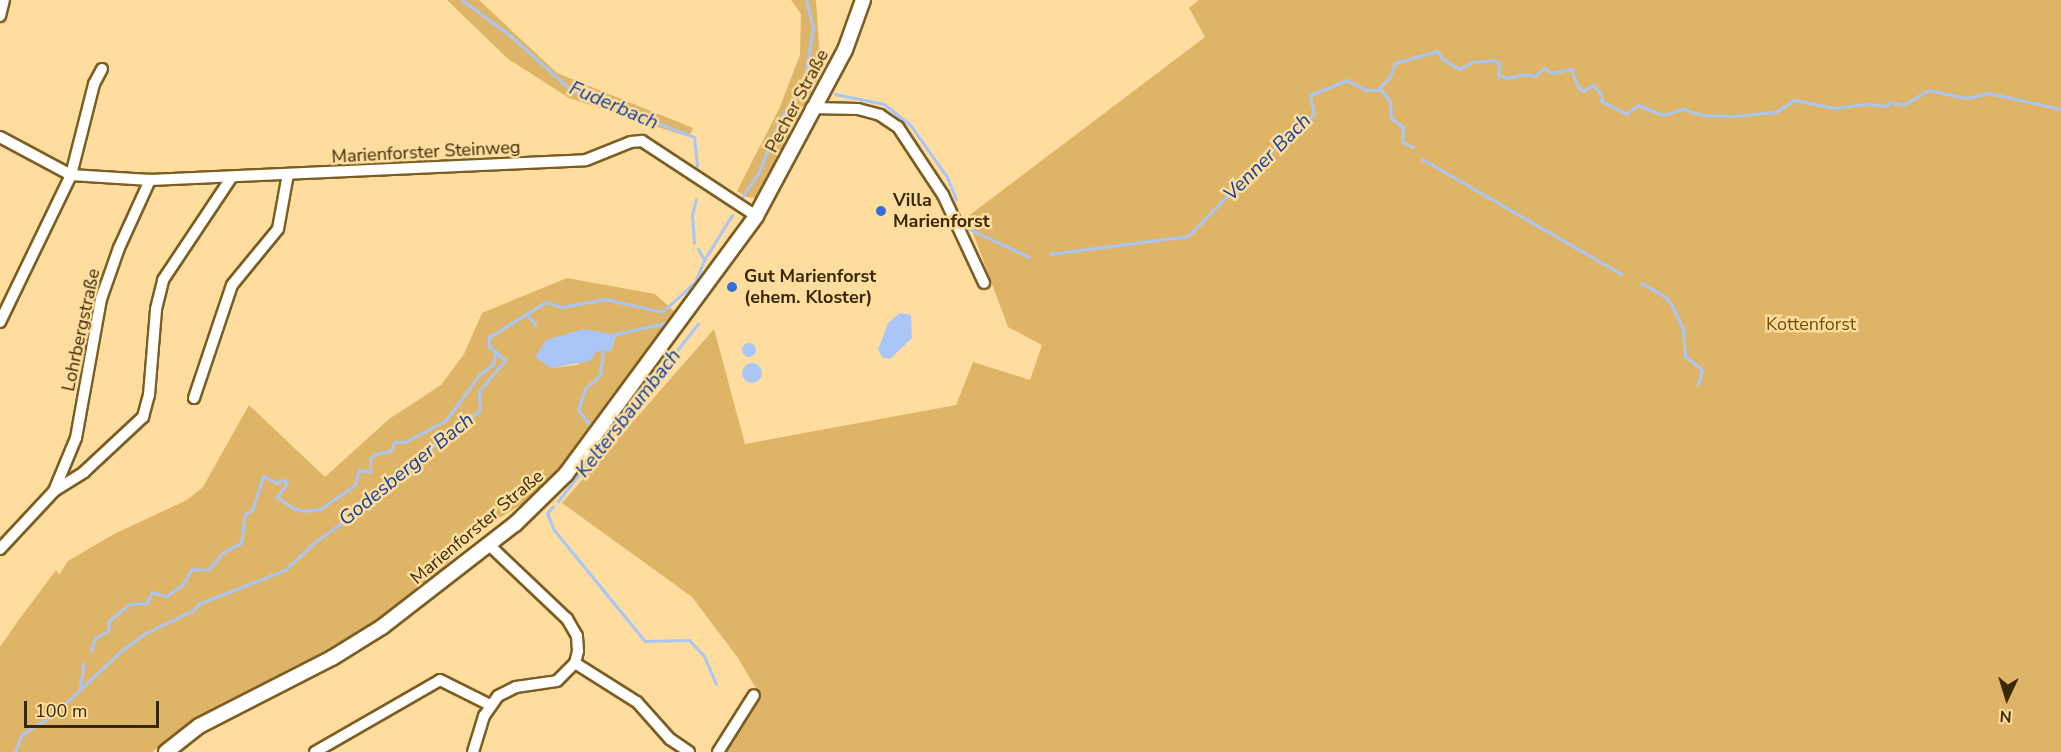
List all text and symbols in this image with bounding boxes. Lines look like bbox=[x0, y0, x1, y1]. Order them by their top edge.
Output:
street label: Pecher Straße bbox=[761, 46, 833, 156]
water label: Fuderbach bbox=[566, 76, 662, 134]
water label: Venner Bach bbox=[1218, 108, 1316, 206]
street label: Marienforster Steinweg bbox=[331, 136, 521, 168]
place label: Villa Marienforst bbox=[893, 190, 990, 232]
marker: Villa Marienforst bbox=[874, 204, 888, 218]
place label: Gut Marienforst (ehem. Kloster) bbox=[744, 266, 876, 308]
street label: Lohrbergstraße bbox=[57, 267, 105, 393]
marker: Gut Marienforst (ehem. Kloster) bbox=[725, 280, 739, 294]
park label: Kottenforst bbox=[1766, 313, 1856, 335]
water label: Keltersbaumbach bbox=[570, 344, 686, 482]
water label: Godesberger Bach bbox=[334, 407, 478, 531]
street label: Marienforster Straße bbox=[406, 465, 548, 589]
north arrow bbox=[1977, 668, 2037, 728]
scale bar bbox=[27, 689, 162, 727]
text: 100 m bbox=[35, 699, 87, 723]
text: N bbox=[1999, 705, 2012, 727]

